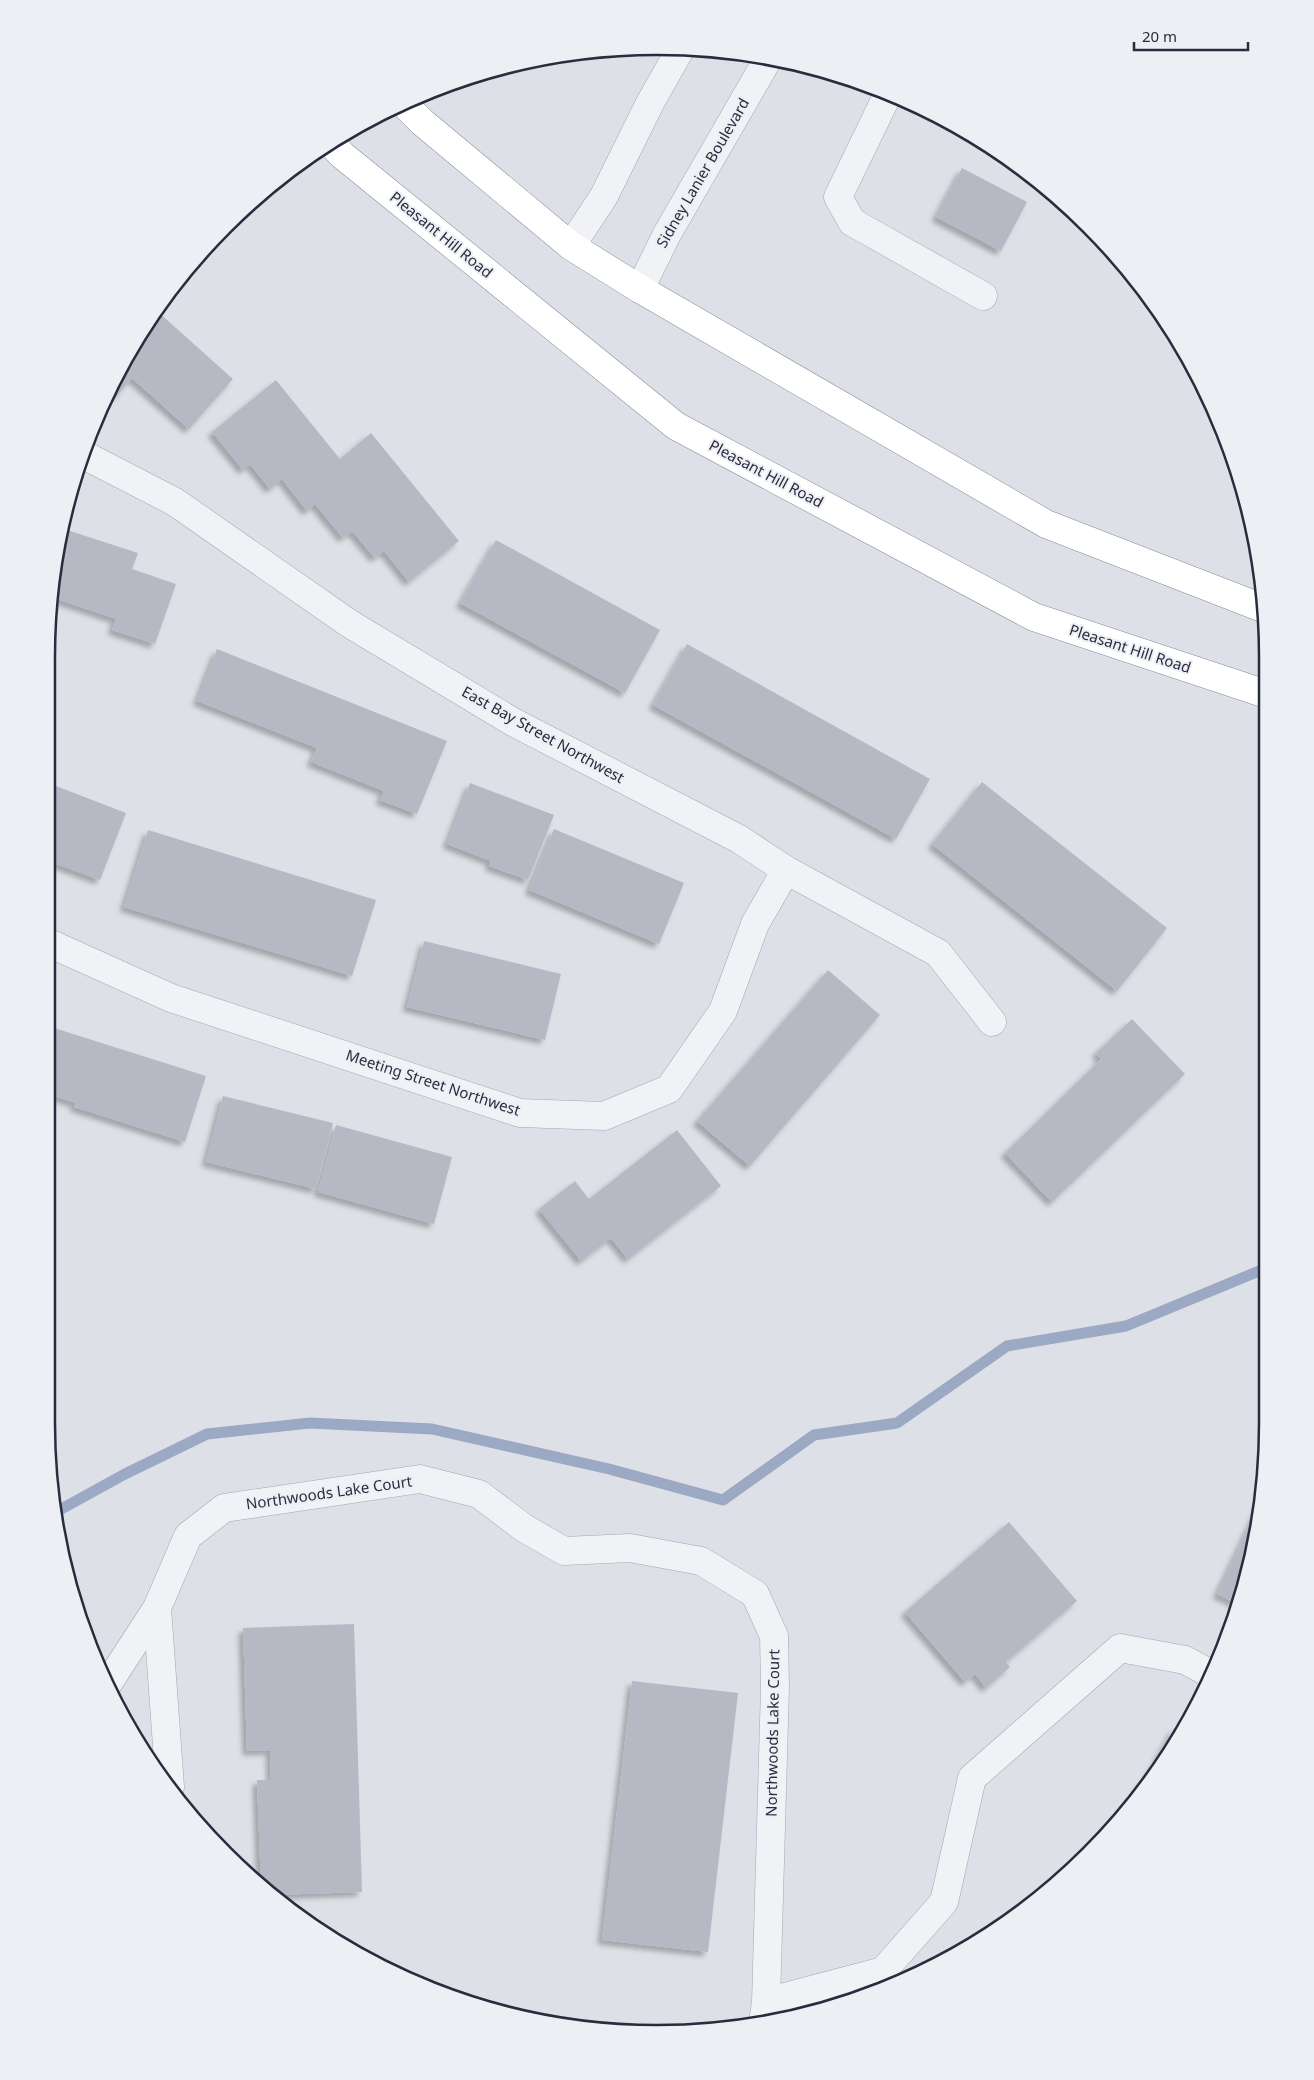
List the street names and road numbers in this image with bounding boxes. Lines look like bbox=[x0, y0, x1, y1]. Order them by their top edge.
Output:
street label: Sidney Lanier Boulevard bbox=[651, 94, 753, 251]
street label: Pleasant Hill Road bbox=[386, 187, 497, 282]
street label: Pleasant Hill Road bbox=[706, 435, 827, 512]
street label: Pleasant Hill Road bbox=[1067, 619, 1194, 677]
street label: East Bay Street Northwest bbox=[459, 681, 629, 788]
street label: Meeting Street Northwest bbox=[344, 1044, 524, 1120]
street label: Northwoods Lake Court bbox=[244, 1470, 414, 1514]
street label: Northwoods Lake Court bbox=[761, 1648, 783, 1817]

